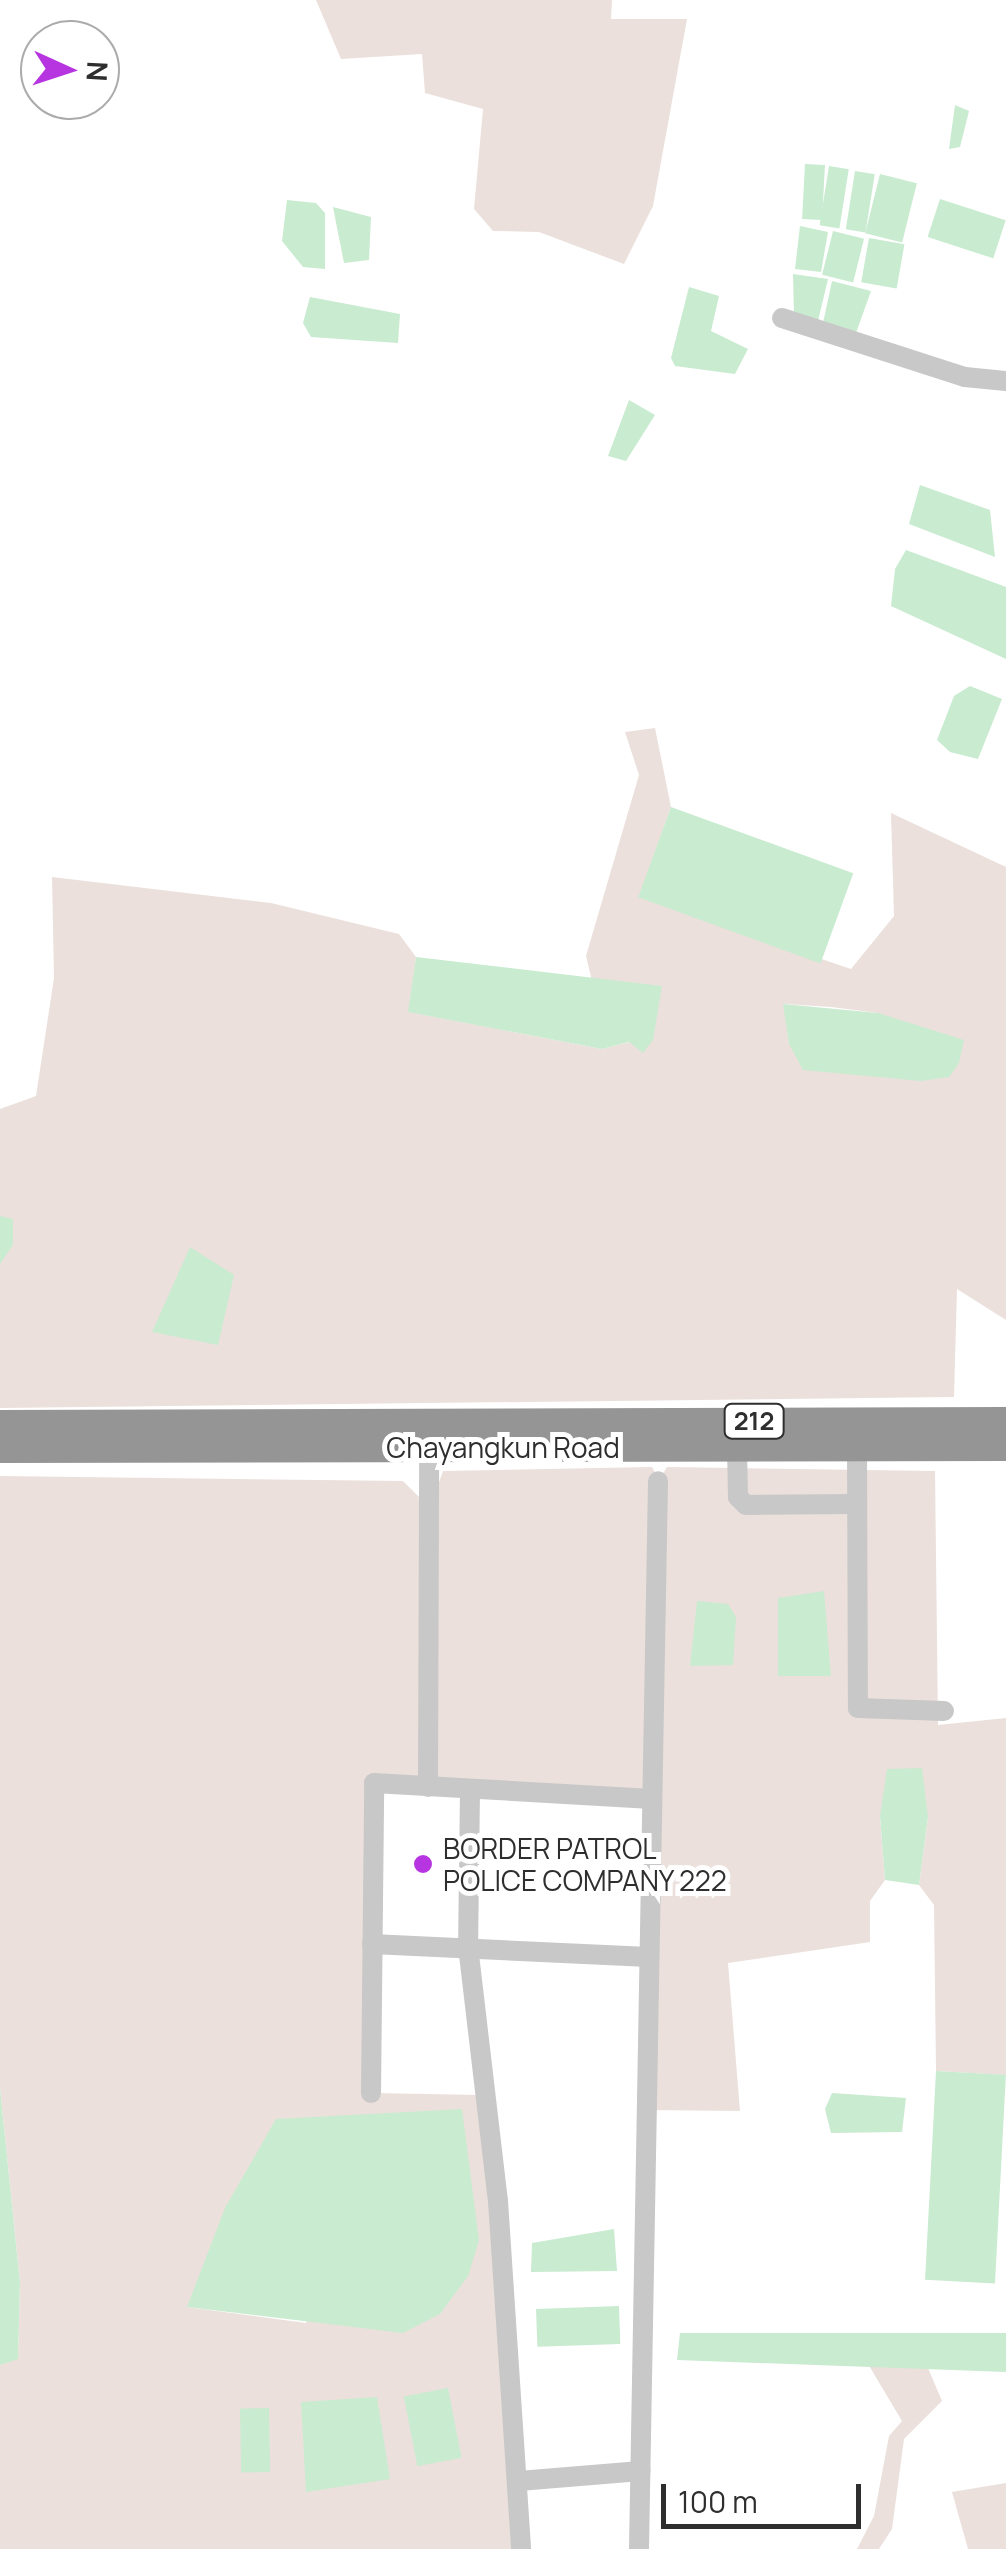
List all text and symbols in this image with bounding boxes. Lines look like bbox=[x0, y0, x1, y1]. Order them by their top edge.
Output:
north arrow bbox=[20, 20, 120, 120]
text: N bbox=[78, 60, 117, 82]
road number: 212 bbox=[722, 1401, 786, 1441]
street label: Chayangkun Road bbox=[386, 1430, 620, 1464]
place label: BORDER PATROL POLICE COMPANY 222 bbox=[443, 1831, 728, 1897]
marker: BORDER PATROL POLICE COMPANY 222 bbox=[412, 1853, 434, 1875]
scale bar bbox=[666, 2464, 866, 2526]
text: 100 m bbox=[678, 2481, 758, 2522]

